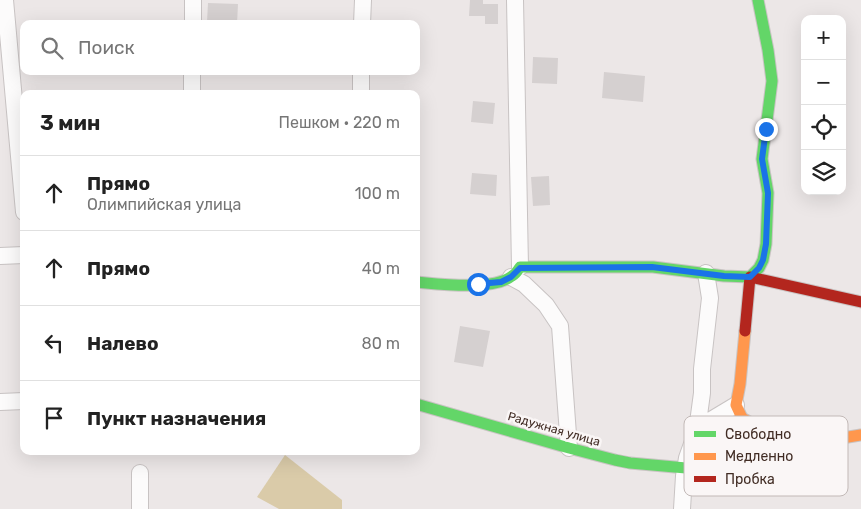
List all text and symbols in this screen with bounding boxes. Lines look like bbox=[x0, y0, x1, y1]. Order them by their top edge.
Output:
map controls bbox=[801, 15, 846, 195]
button: + bbox=[801, 15, 846, 60]
search box bbox=[20, 20, 420, 75]
icon: search bbox=[38, 34, 66, 62]
text: Поиск bbox=[78, 36, 135, 59]
button: − bbox=[801, 60, 846, 105]
button: locate bbox=[801, 105, 846, 150]
text: 3 мин bbox=[40, 110, 100, 135]
text: Пешком · 220 m bbox=[279, 113, 400, 132]
route end bbox=[755, 118, 778, 141]
button: layers bbox=[801, 150, 846, 195]
text: Прямо bbox=[87, 172, 150, 195]
icon: ahead bbox=[40, 179, 68, 207]
text: 100 m bbox=[355, 184, 400, 203]
text: Олимпийская улица bbox=[87, 195, 241, 214]
icon: ahead bbox=[40, 254, 68, 282]
text: Прямо bbox=[87, 257, 150, 280]
text: 40 m bbox=[362, 259, 400, 278]
route start bbox=[467, 273, 490, 296]
icon: left bbox=[40, 329, 68, 357]
text: Налево bbox=[87, 332, 159, 355]
text: 80 m bbox=[362, 334, 400, 353]
icon: arrive bbox=[40, 404, 68, 432]
text: Пункт назначения bbox=[87, 407, 266, 430]
street label: Радужная улица bbox=[506, 409, 602, 449]
legend bbox=[684, 416, 848, 496]
text: Свободно bbox=[725, 426, 791, 443]
text: Медленно bbox=[725, 448, 793, 465]
text: Пробка bbox=[725, 471, 775, 488]

